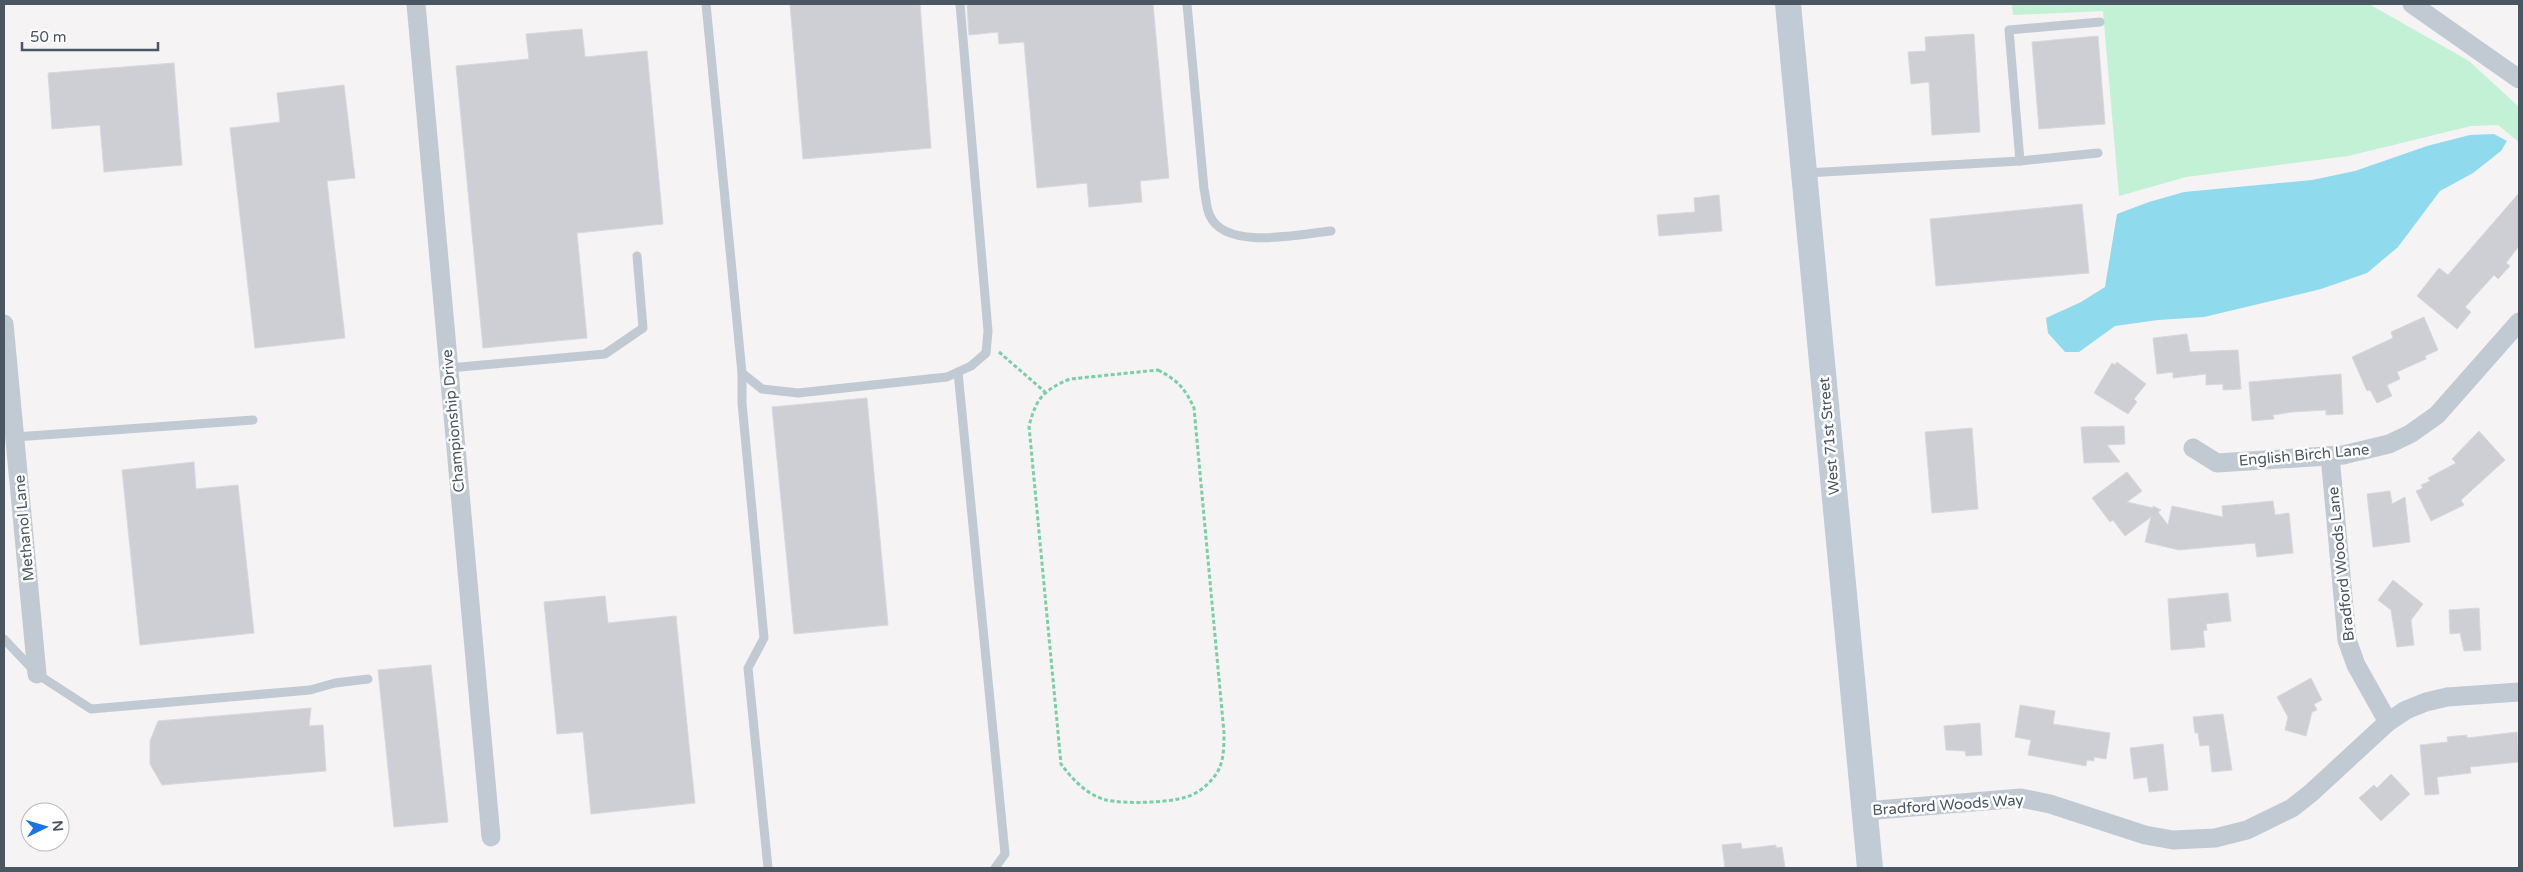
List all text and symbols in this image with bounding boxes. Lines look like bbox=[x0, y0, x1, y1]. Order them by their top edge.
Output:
scale bar bbox=[22, 20, 159, 52]
text: 50 m bbox=[30, 28, 67, 46]
street label: Championship Drive bbox=[438, 349, 468, 493]
street label: West 71st Street bbox=[1815, 376, 1843, 496]
street label: English Birch Lane bbox=[2238, 440, 2370, 470]
street label: Methanol Lane bbox=[10, 474, 38, 582]
street label: Bradford Woods Lane bbox=[2324, 486, 2358, 642]
street label: Bradford Woods Way bbox=[1872, 791, 2024, 819]
north arrow bbox=[20, 802, 70, 852]
text: N bbox=[48, 820, 66, 832]

